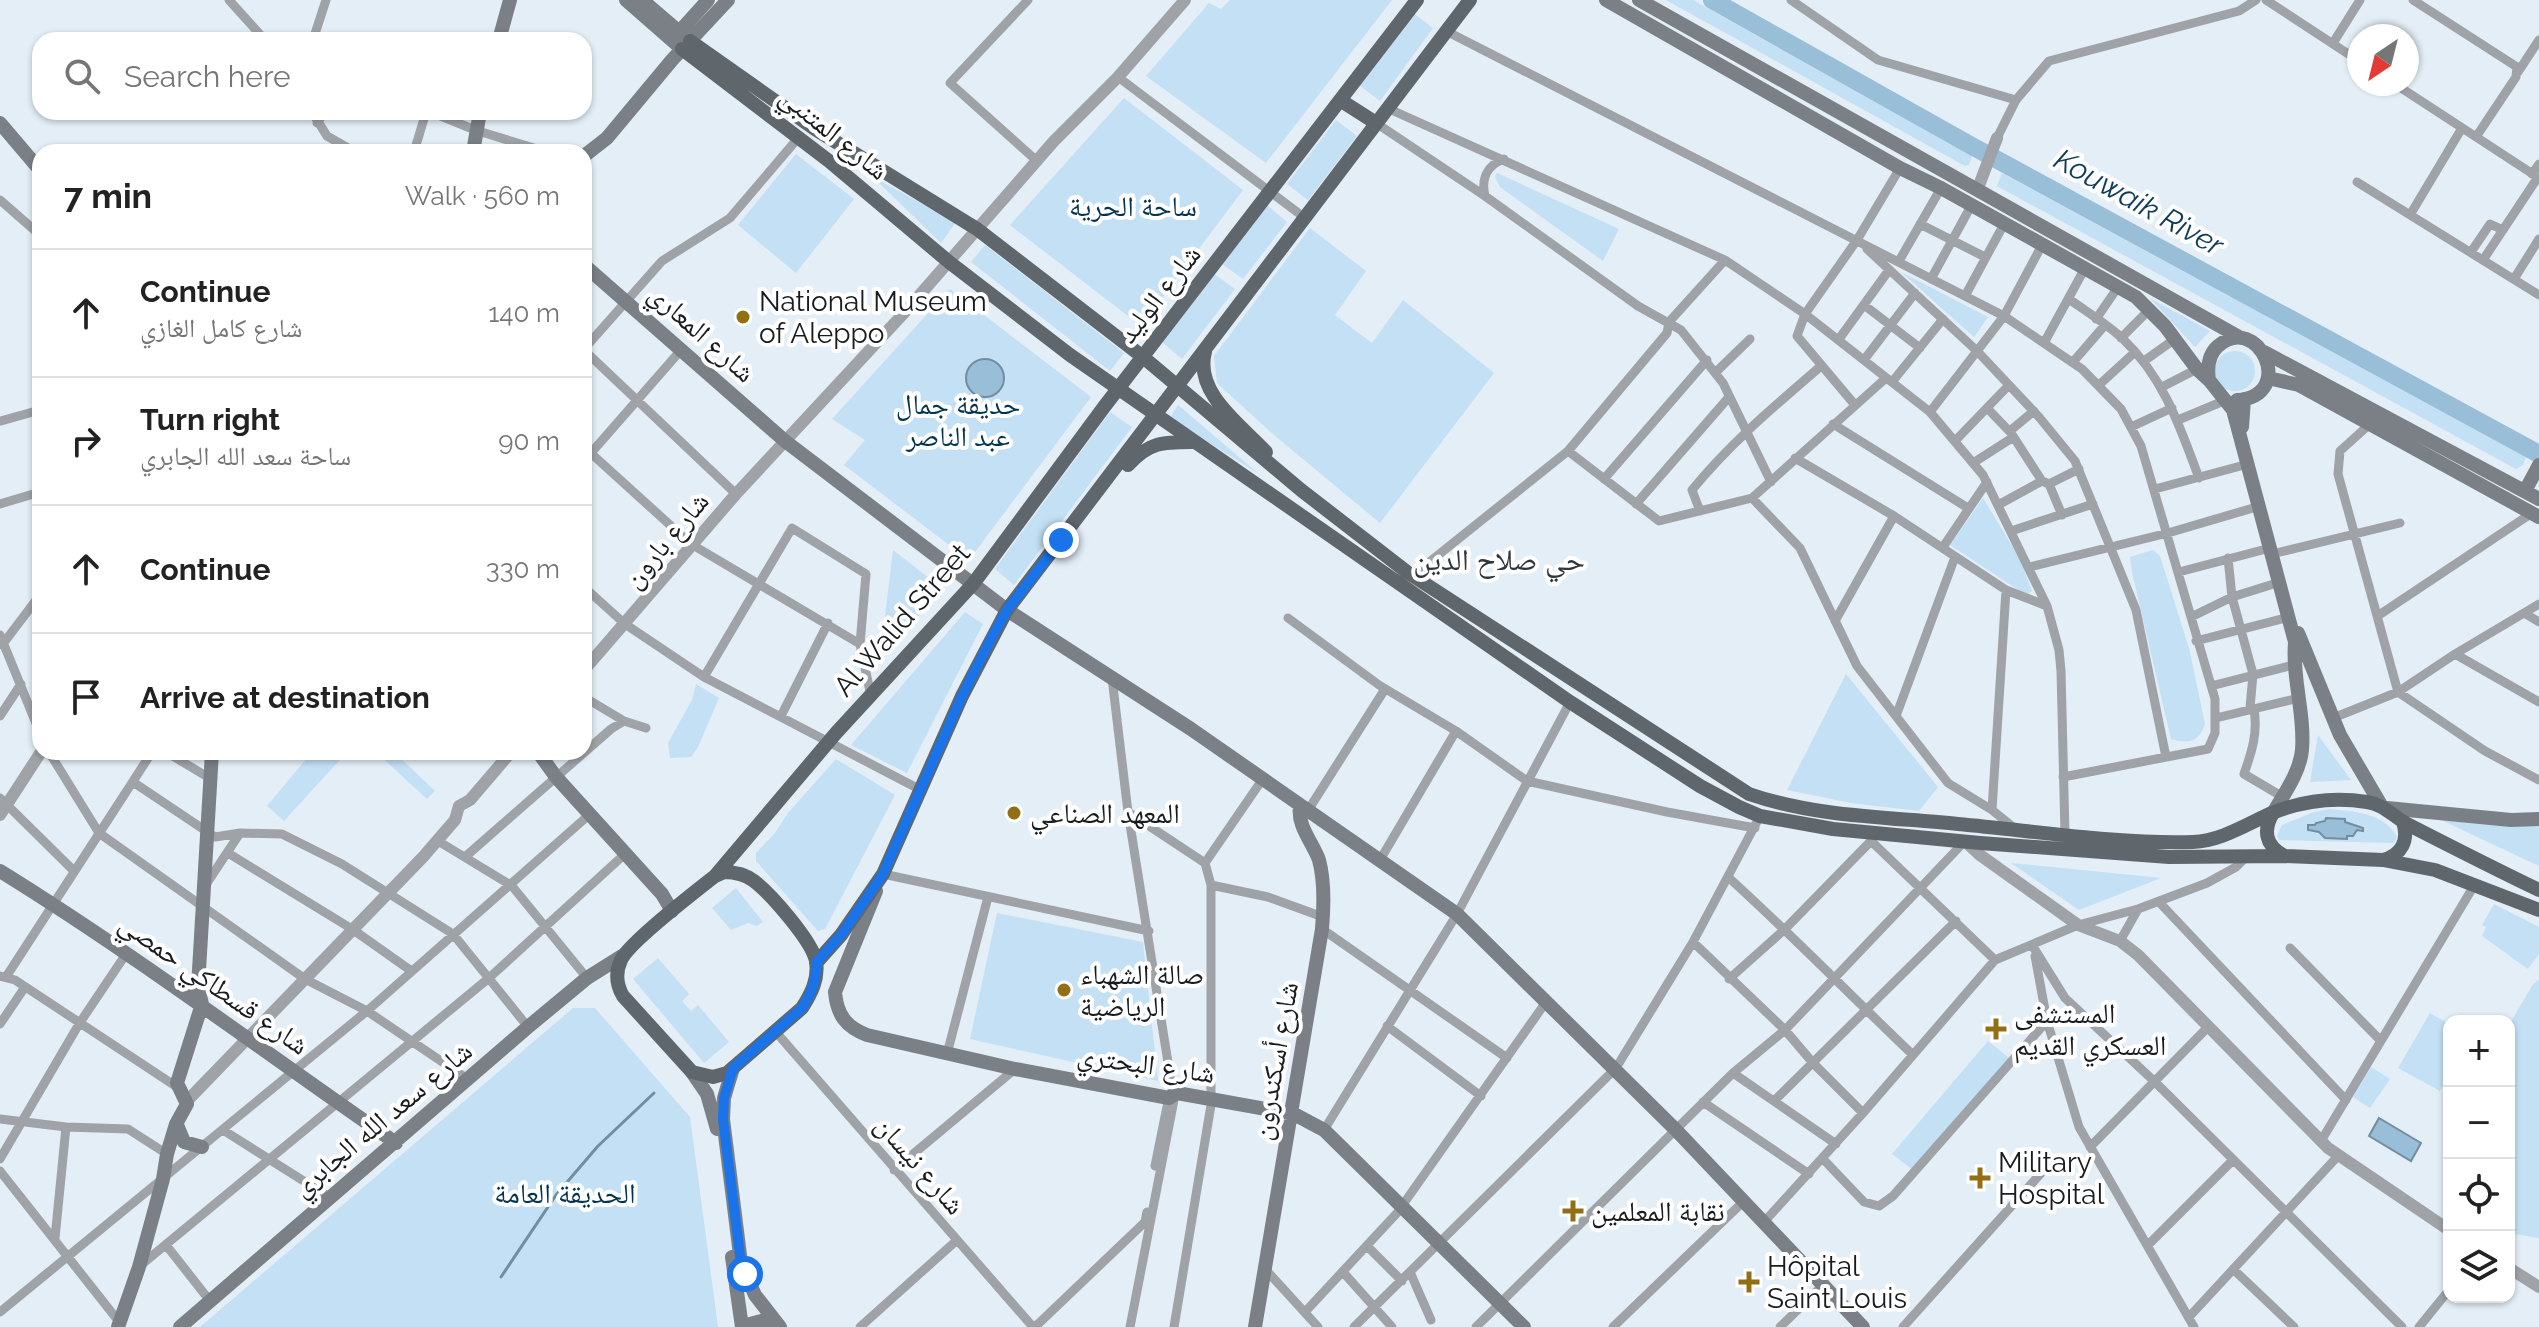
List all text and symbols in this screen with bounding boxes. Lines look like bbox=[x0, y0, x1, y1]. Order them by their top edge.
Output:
north arrow bbox=[2347, 24, 2419, 96]
search box bbox=[32, 32, 592, 120]
icon: search bbox=[60, 54, 104, 98]
text: Search here bbox=[124, 59, 291, 94]
street label: شارع المتنبي bbox=[769, 79, 895, 192]
water label: Kouwaik River bbox=[2048, 141, 2231, 264]
text: 7 min bbox=[64, 176, 152, 216]
text: Walk · 560 m bbox=[405, 181, 560, 211]
park label: ساحة الحرية bbox=[1069, 190, 1197, 223]
street label: شارع الوليد bbox=[1110, 238, 1208, 350]
text: Continue bbox=[140, 274, 271, 309]
street label: شارع المعاري bbox=[638, 277, 762, 394]
place label: National Museum of Aleppo bbox=[759, 285, 987, 350]
icon: ahead bbox=[64, 291, 108, 335]
text: 140 m bbox=[488, 298, 560, 328]
marker: National Museum of Aleppo bbox=[734, 308, 752, 326]
text: شارع كامل الغازي bbox=[140, 313, 302, 343]
park label: حديقة جمال عبد الناصر bbox=[896, 388, 1020, 453]
text: Turn right bbox=[140, 402, 280, 437]
icon: right bbox=[64, 419, 108, 463]
text: 90 m bbox=[498, 426, 560, 456]
text: ساحة سعد الله الجابري bbox=[140, 441, 351, 471]
street label: شارع بارون bbox=[616, 485, 717, 595]
route end bbox=[1043, 522, 1079, 558]
street label: Al Walid Street bbox=[827, 537, 977, 703]
district label: حي صلاح الدين bbox=[1413, 542, 1585, 583]
icon: ahead bbox=[64, 547, 108, 591]
text: Continue bbox=[140, 552, 271, 587]
text: 330 m bbox=[486, 554, 560, 584]
icon: arrive bbox=[64, 675, 108, 719]
text: Arrive at destination bbox=[140, 680, 430, 715]
place label: المعهد الصناعي bbox=[1030, 797, 1180, 836]
marker: المعهد الصناعي bbox=[1005, 804, 1023, 822]
street label: شارع قسطاكي حمصي bbox=[109, 906, 315, 1067]
place label: صالة الشهباء الرياضية bbox=[1080, 958, 1204, 1023]
street label: شارع أسكندرون bbox=[1244, 979, 1306, 1143]
marker: صالة الشهباء الرياضية bbox=[1055, 981, 1073, 999]
place label: المستشفى العسكري القديم bbox=[2014, 997, 2166, 1068]
map controls bbox=[2443, 1015, 2515, 1303]
button: + bbox=[2443, 1015, 2515, 1087]
marker: المستشفى العسكري القديم bbox=[1985, 1018, 2007, 1040]
street label: شارع سعد الله الجابري bbox=[285, 1034, 483, 1209]
street label: شارع البحتري bbox=[1074, 1038, 1217, 1096]
button: − bbox=[2443, 1087, 2515, 1159]
street label: شارع نيسان bbox=[867, 1109, 972, 1222]
place label: Military Hospital bbox=[1998, 1146, 2105, 1211]
button: locate bbox=[2443, 1159, 2515, 1231]
marker: Military Hospital bbox=[1969, 1167, 1991, 1189]
park label: الحديقة العامة bbox=[494, 1177, 636, 1210]
place label: نقابة المعلمين bbox=[1591, 1195, 1725, 1229]
marker: نقابة المعلمين bbox=[1562, 1200, 1584, 1222]
button: layers bbox=[2443, 1231, 2515, 1303]
place label: Hôpital Saint Louis bbox=[1767, 1250, 1907, 1315]
route start bbox=[727, 1256, 763, 1292]
marker: Hôpital Saint Louis bbox=[1738, 1271, 1760, 1293]

